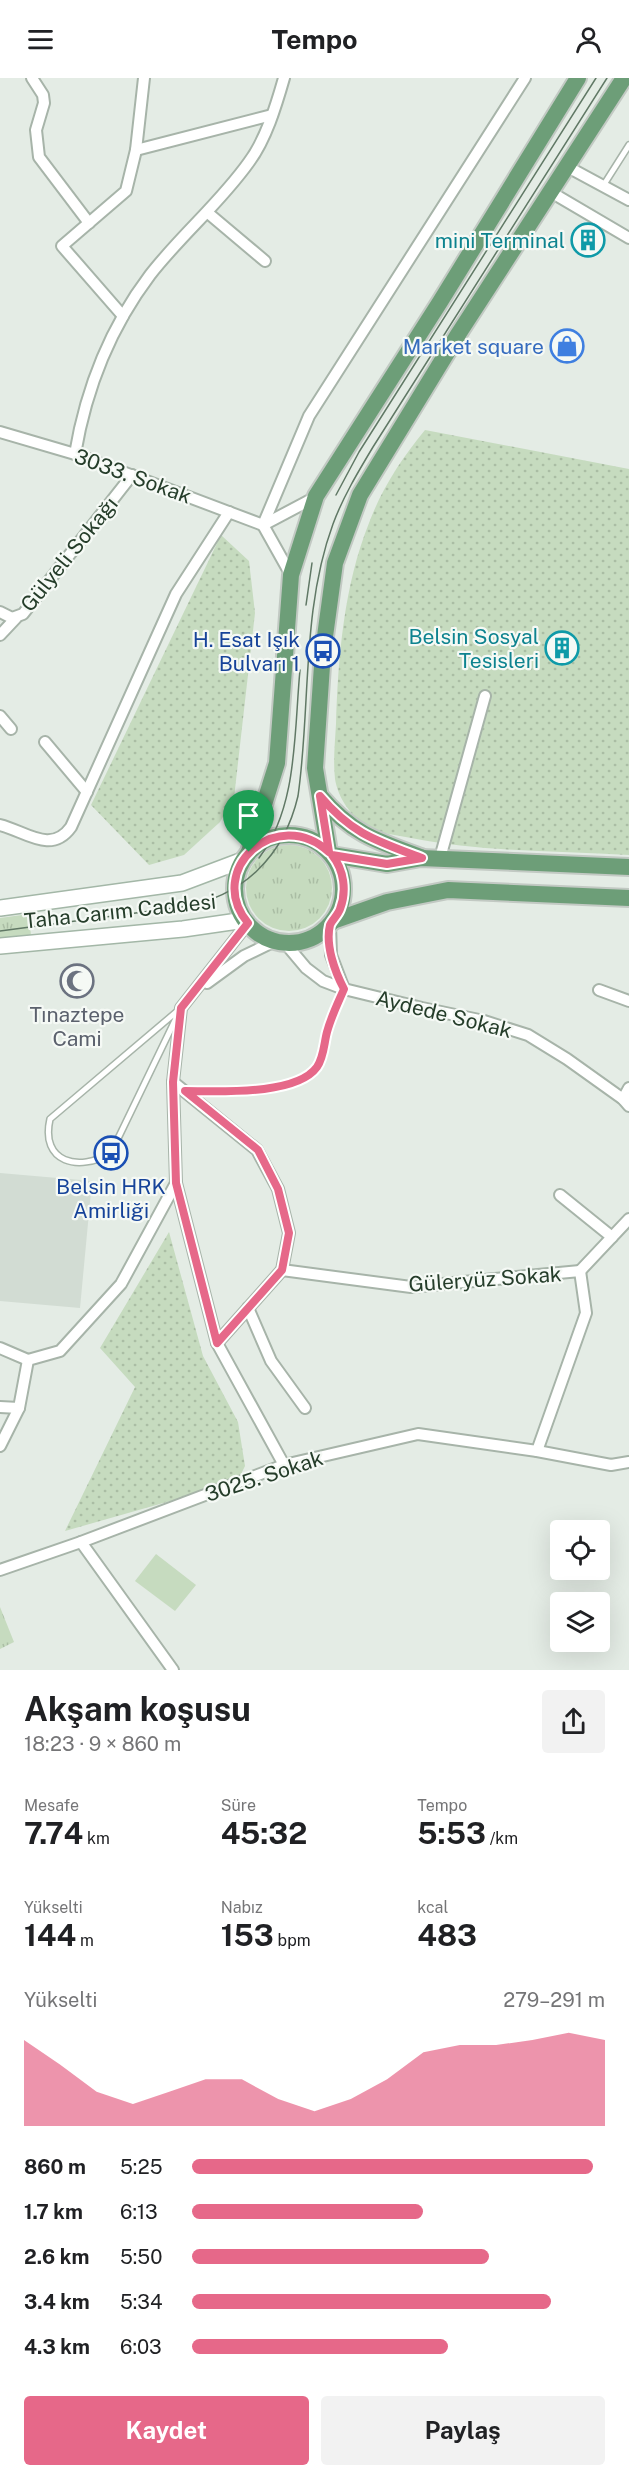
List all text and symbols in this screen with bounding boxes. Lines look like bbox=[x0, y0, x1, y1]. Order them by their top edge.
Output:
icon: menu bbox=[24, 23, 57, 56]
text: Tempo bbox=[271, 23, 358, 55]
icon: person bbox=[572, 23, 605, 56]
building icon: mini Terminal bbox=[570, 222, 606, 258]
place label: mini Terminal bbox=[435, 228, 565, 253]
shop icon: Market square bbox=[549, 328, 585, 364]
place label: Market square bbox=[403, 334, 544, 359]
street label: 3033. Sokak bbox=[71, 443, 195, 509]
street label: Gülyeli Sokağı bbox=[15, 492, 123, 616]
place label: Belsin Sosyal Tesisleri bbox=[408, 624, 539, 673]
place label: H. Esat Işık Bulvarı 1 bbox=[193, 627, 300, 676]
building icon: Belsin Sosyal Tesisleri bbox=[544, 630, 580, 666]
bus stop icon: H. Esat Işık Bulvarı 1 bbox=[305, 633, 341, 669]
pin bbox=[223, 790, 274, 852]
icon: arrive bbox=[232, 799, 265, 832]
street label: Taha Carım Caddesi bbox=[23, 888, 217, 934]
mosque icon: Tınaztepe Cami bbox=[59, 963, 95, 999]
street label: Aydede Sokak bbox=[373, 985, 515, 1043]
place label: Tınaztepe Cami bbox=[29, 1002, 125, 1051]
bus stop icon: Belsin HRK Amirliği bbox=[93, 1135, 129, 1171]
place label: Belsin HRK Amirliği bbox=[56, 1174, 166, 1223]
street label: Güleryüz Sokak bbox=[408, 1261, 563, 1297]
street label: 3025. Sokak bbox=[202, 1445, 326, 1507]
map controls bbox=[550, 1520, 610, 1652]
button: locate bbox=[550, 1520, 610, 1580]
button: layers bbox=[550, 1592, 610, 1652]
text: Akşam koşusu bbox=[24, 1690, 251, 1728]
button: share bbox=[542, 1690, 605, 1753]
text: 18:23 · 9 × 860 m bbox=[24, 1732, 181, 1756]
text: Mesafe bbox=[24, 1796, 79, 1815]
text: Süre bbox=[221, 1796, 256, 1815]
text: Tempo bbox=[417, 1796, 467, 1815]
text: 7.74 bbox=[24, 1815, 83, 1851]
text: 45:32 bbox=[221, 1815, 307, 1851]
text: 5:53 bbox=[417, 1815, 486, 1851]
text: km bbox=[83, 1829, 110, 1848]
text: /km bbox=[486, 1829, 518, 1848]
text: Yükselti bbox=[24, 1898, 83, 1917]
text: Nabız bbox=[221, 1898, 263, 1917]
text: kcal bbox=[417, 1898, 448, 1917]
text: 144 bbox=[24, 1917, 76, 1953]
text: 153 bbox=[221, 1917, 274, 1953]
text: 483 bbox=[417, 1917, 477, 1953]
text: m bbox=[76, 1931, 94, 1950]
text: bpm bbox=[274, 1931, 311, 1950]
text: Yükselti bbox=[24, 1988, 97, 2012]
text: 279–291 m bbox=[503, 1988, 605, 2012]
text: 860 m bbox=[24, 2155, 86, 2179]
text: 5:25 bbox=[120, 2155, 162, 2179]
text: 1.7 km bbox=[24, 2200, 83, 2224]
text: 6:13 bbox=[120, 2200, 158, 2224]
text: 2.6 km bbox=[24, 2245, 89, 2269]
text: 5:50 bbox=[120, 2245, 162, 2269]
text: 3.4 km bbox=[24, 2290, 90, 2314]
text: 5:34 bbox=[120, 2290, 162, 2314]
text: 4.3 km bbox=[24, 2335, 90, 2359]
text: 6:03 bbox=[120, 2335, 162, 2359]
button: Kaydet bbox=[24, 2396, 309, 2465]
button: Paylaş bbox=[321, 2396, 605, 2465]

